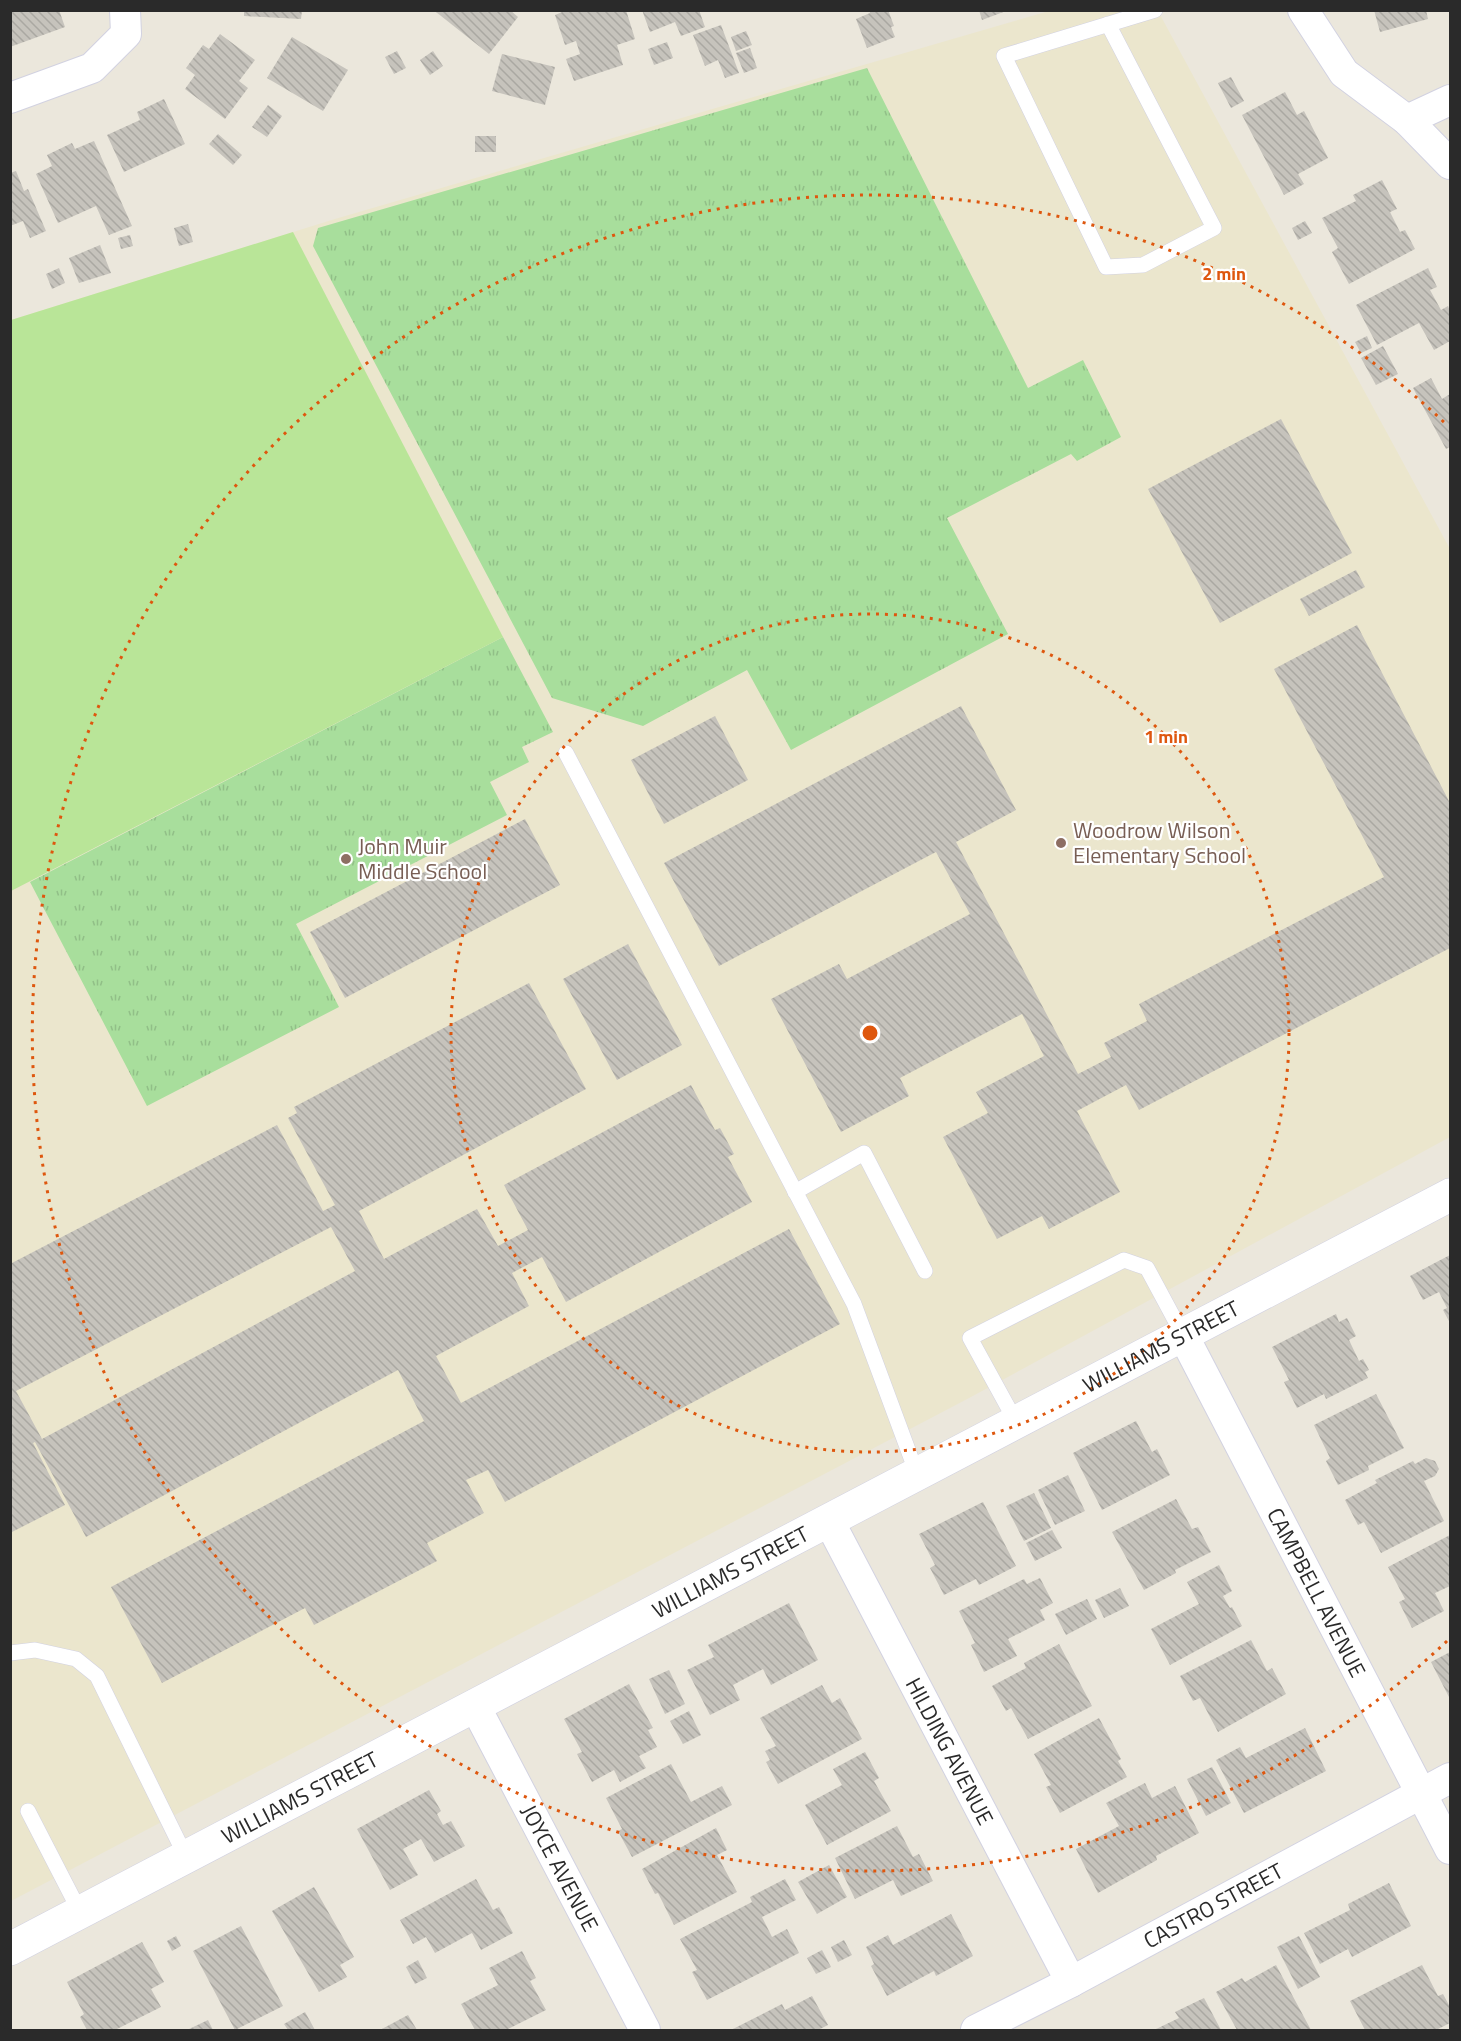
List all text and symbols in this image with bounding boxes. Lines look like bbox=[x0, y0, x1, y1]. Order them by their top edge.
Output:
text: 2 min bbox=[1202, 260, 1246, 287]
text: 1 min bbox=[1144, 723, 1188, 750]
place label: Woodrow Wilson Elementary School bbox=[1073, 813, 1246, 872]
place label: John Muir Middle School bbox=[358, 829, 487, 888]
marker: Woodrow Wilson Elementary School bbox=[1054, 836, 1068, 850]
marker: John Muir Middle School bbox=[339, 852, 353, 866]
centre of rings bbox=[860, 1023, 880, 1043]
street label: WILLIAMS STREET bbox=[1076, 1291, 1246, 1402]
street label: CAMPBELL AVENUE bbox=[1258, 1502, 1375, 1683]
street label: WILLIAMS STREET bbox=[646, 1517, 815, 1627]
street label: HILDING AVENUE bbox=[897, 1671, 1003, 1831]
street label: WILLIAMS STREET bbox=[215, 1742, 385, 1852]
street label: JOYCE AVENUE bbox=[513, 1799, 607, 1938]
street label: CASTRO STREET bbox=[1137, 1854, 1290, 1957]

